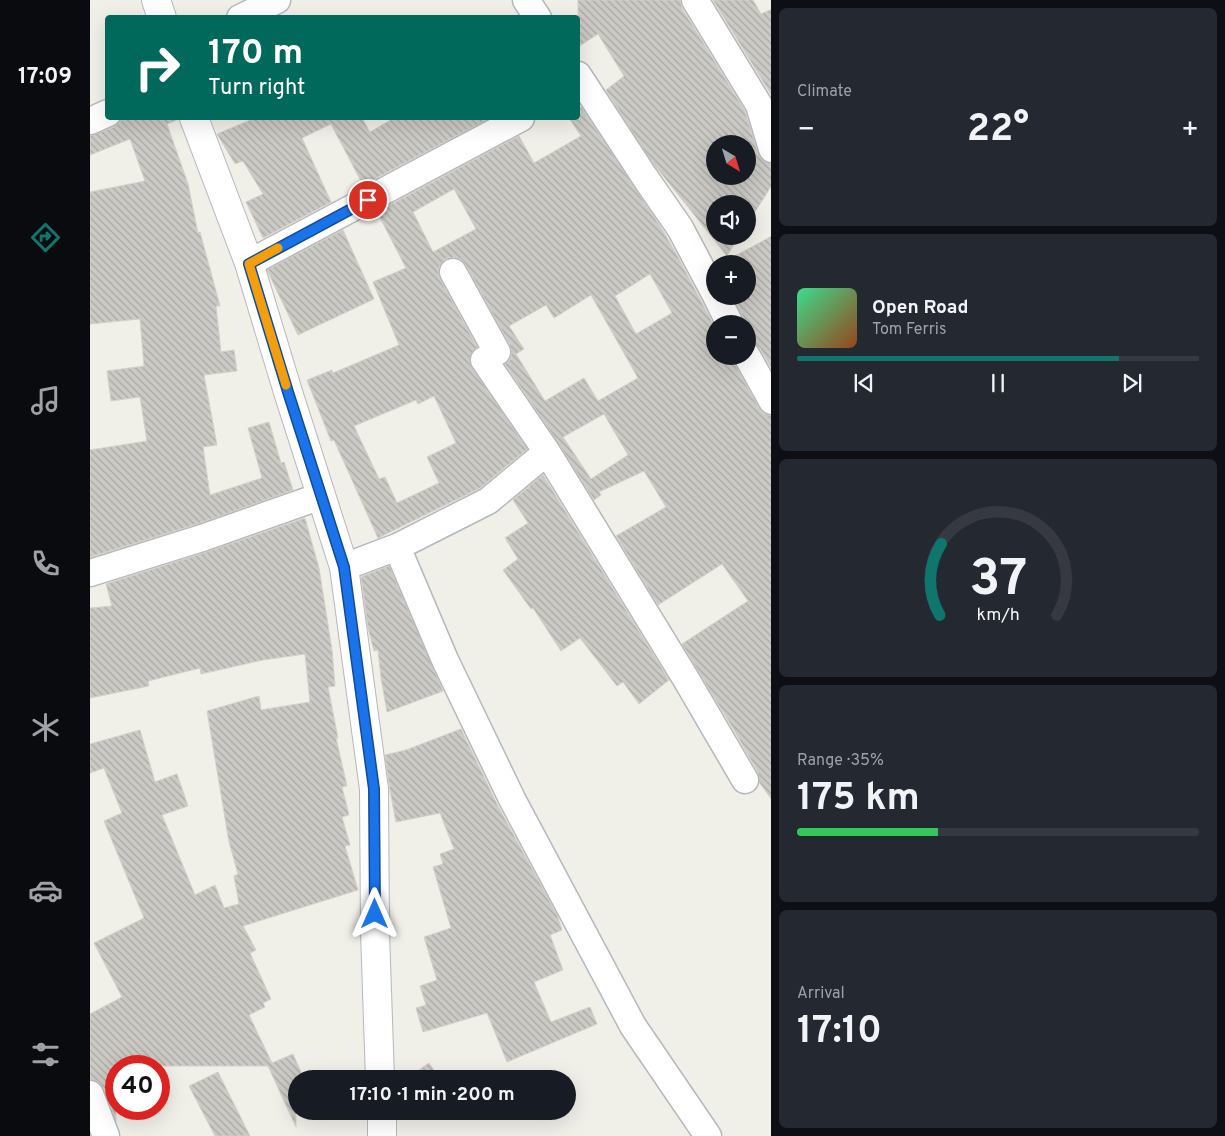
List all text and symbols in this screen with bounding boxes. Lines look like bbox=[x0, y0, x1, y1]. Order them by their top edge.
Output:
text: 170 m bbox=[208, 32, 303, 76]
icon: right bbox=[125, 35, 190, 100]
text: 17:09 bbox=[18, 64, 72, 91]
text: Turn right bbox=[208, 75, 305, 102]
text: Climate bbox=[797, 82, 852, 102]
text: 22° bbox=[967, 106, 1029, 155]
text: − bbox=[797, 113, 815, 149]
text: + bbox=[1181, 113, 1199, 149]
north arrow bbox=[706, 135, 756, 185]
map controls bbox=[706, 135, 756, 365]
pin bbox=[347, 179, 389, 221]
icon: arrive bbox=[354, 186, 382, 214]
button: sound bbox=[706, 195, 756, 245]
icon: directions bbox=[28, 220, 63, 255]
button: + bbox=[706, 255, 756, 305]
text: Open Road bbox=[872, 296, 968, 320]
button: − bbox=[706, 315, 756, 365]
text: Tom Ferris bbox=[872, 320, 946, 340]
icon: previous bbox=[850, 369, 878, 397]
icon: pause bbox=[984, 369, 1012, 397]
icon: next bbox=[1118, 369, 1146, 397]
icon: music bbox=[28, 383, 63, 418]
icon: phone bbox=[28, 546, 63, 581]
text: 37 bbox=[969, 548, 1027, 614]
text: km/h bbox=[976, 604, 1020, 627]
icon: climate bbox=[28, 710, 63, 745]
text: Range · 35% bbox=[797, 751, 884, 771]
text: 175 km bbox=[797, 775, 920, 824]
icon: car bbox=[28, 873, 63, 908]
position arrow bbox=[348, 887, 400, 939]
text: Arrival bbox=[797, 984, 845, 1004]
text: 17:10 bbox=[797, 1008, 882, 1057]
icon: filters bbox=[28, 1037, 63, 1072]
speed limit sign: 40 bbox=[105, 1055, 170, 1120]
text: 17:10 · 1 min · 200 m bbox=[349, 1083, 515, 1107]

